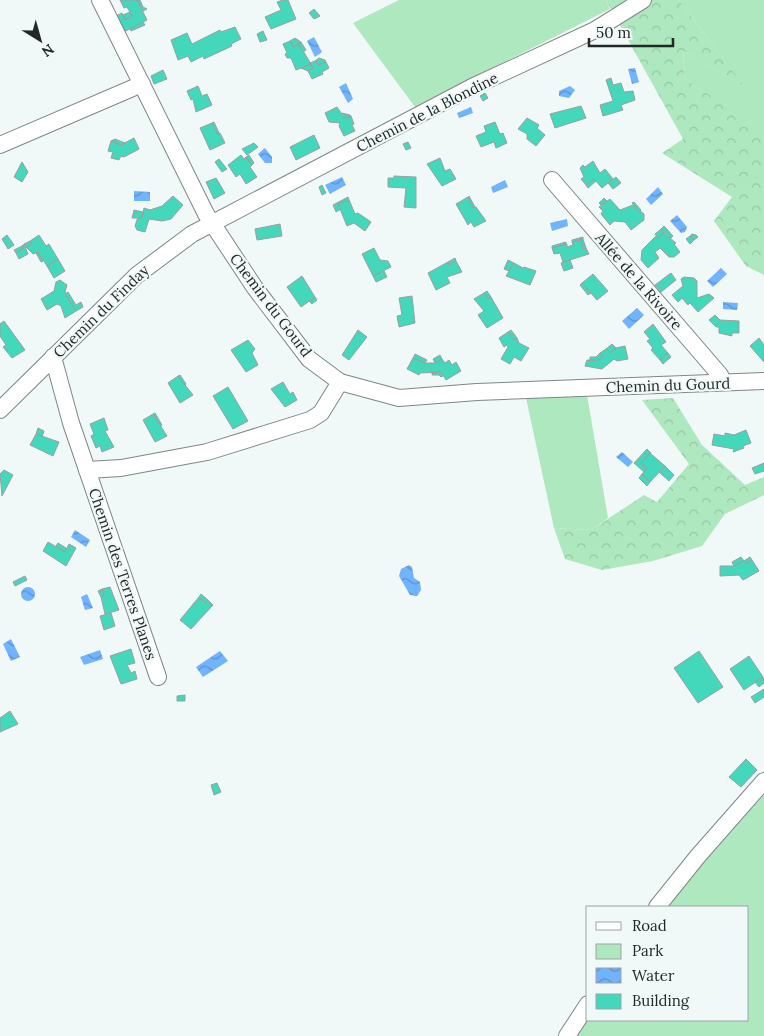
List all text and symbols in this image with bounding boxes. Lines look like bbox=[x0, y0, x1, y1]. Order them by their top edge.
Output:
north arrow bbox=[15, 15, 65, 65]
scale bar bbox=[589, 15, 673, 47]
text: 50 m bbox=[596, 23, 631, 42]
text: N bbox=[38, 40, 58, 61]
street label: Chemin de la Blondine bbox=[353, 68, 501, 156]
street label: Allée de la Rivoire bbox=[591, 228, 687, 334]
street label: Chemin du Gourd bbox=[226, 250, 316, 361]
street label: Chemin du Finday bbox=[49, 260, 153, 362]
street label: Chemin du Gourd bbox=[605, 373, 731, 397]
street label: Chemin des Terres Planes bbox=[85, 486, 161, 662]
legend bbox=[586, 906, 749, 1021]
text: Road bbox=[632, 916, 667, 935]
text: Park bbox=[632, 941, 663, 960]
text: Water bbox=[632, 966, 675, 985]
text: Building bbox=[632, 991, 690, 1010]

